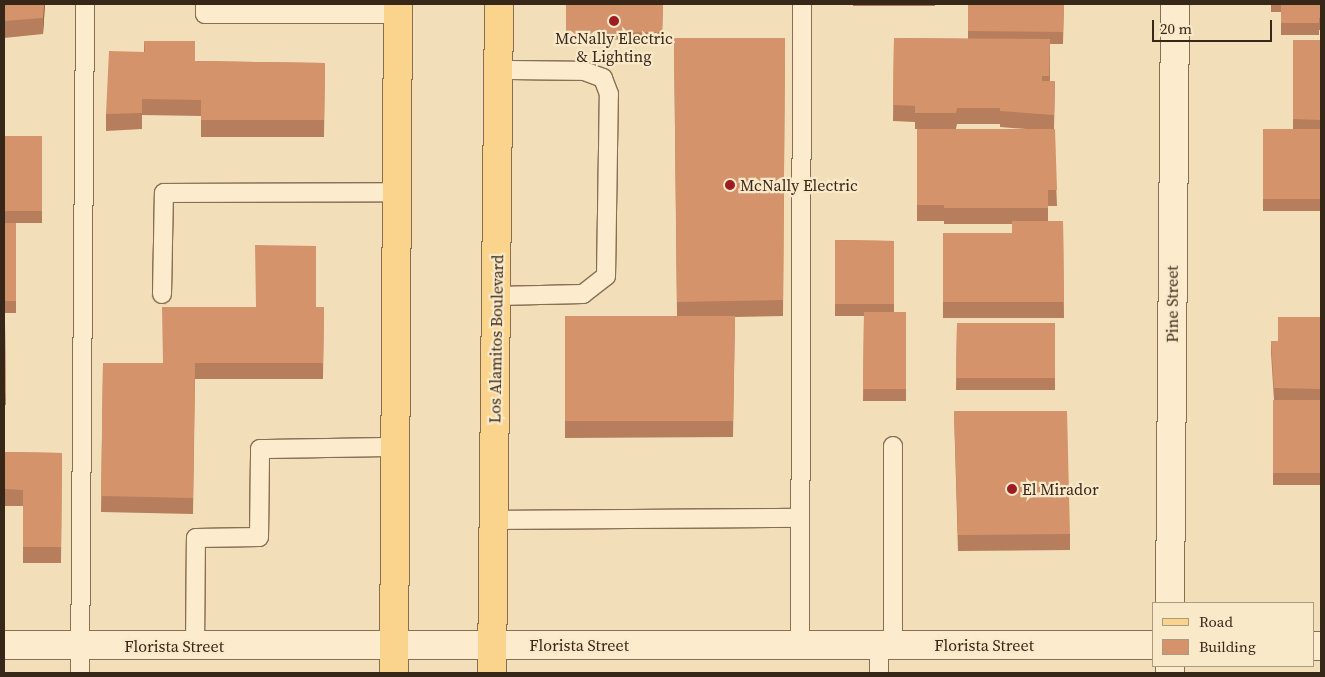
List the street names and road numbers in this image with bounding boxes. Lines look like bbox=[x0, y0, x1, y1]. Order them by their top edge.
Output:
street label: Los Alamitos Boulevard bbox=[485, 255, 507, 423]
street label: Pine Street bbox=[1162, 265, 1182, 343]
street label: Florista Street bbox=[529, 635, 629, 655]
street label: Florista Street bbox=[934, 635, 1034, 655]
street label: Florista Street bbox=[124, 636, 224, 656]

